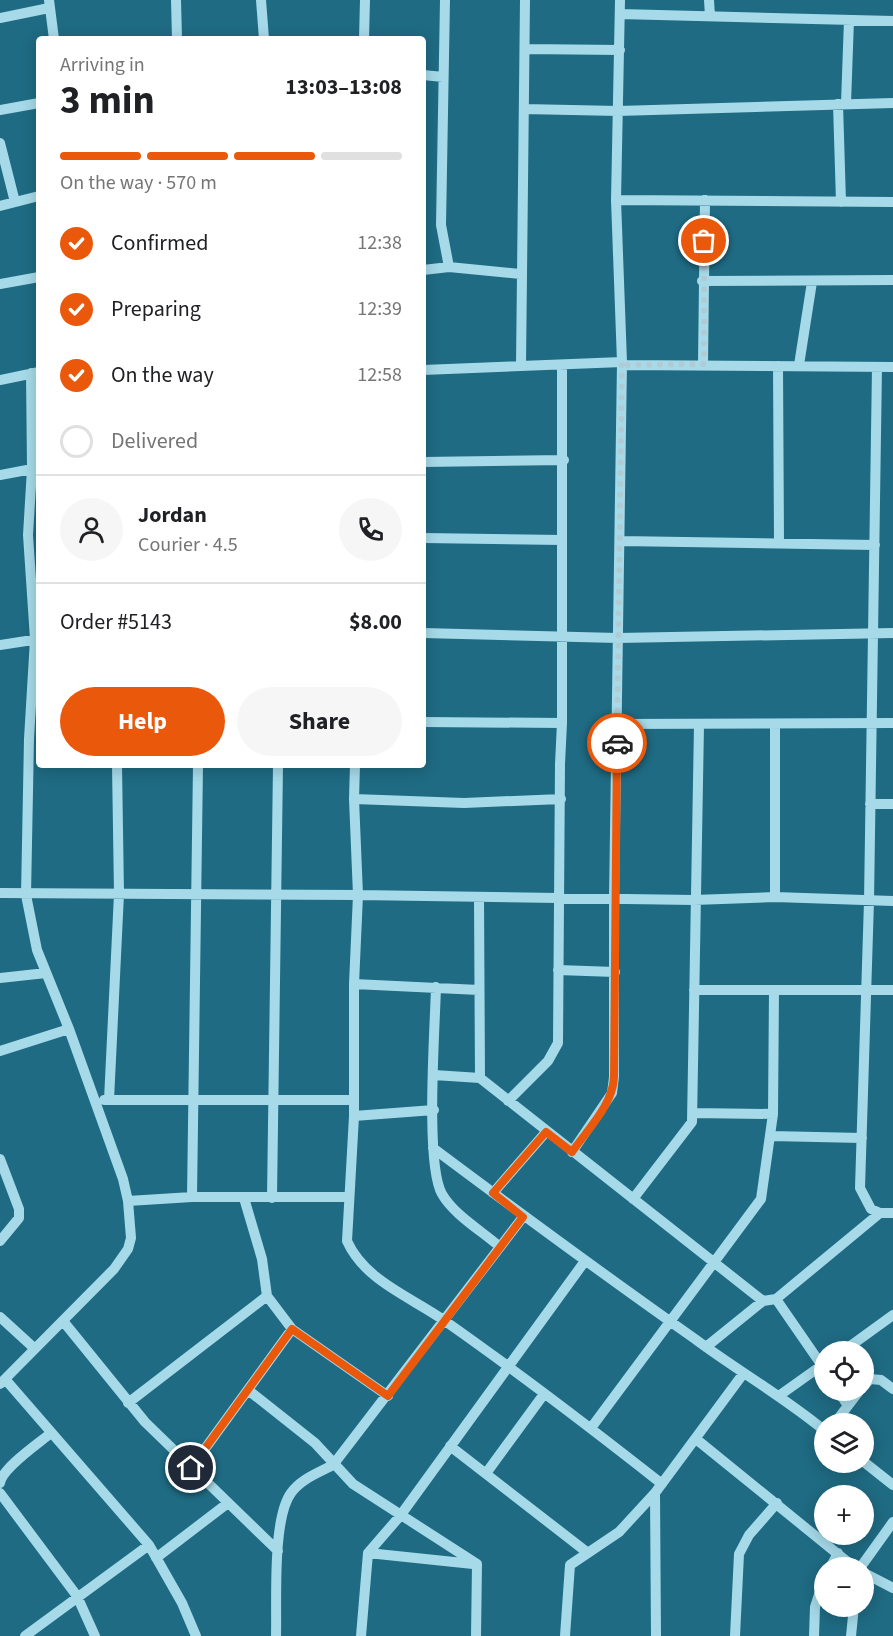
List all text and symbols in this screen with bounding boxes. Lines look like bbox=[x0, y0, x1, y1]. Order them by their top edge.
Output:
text: Arriving in bbox=[60, 51, 145, 79]
text: 13:03–13:08 bbox=[285, 71, 402, 103]
text: 3 min bbox=[60, 73, 155, 129]
text: On the way · 570 m bbox=[60, 169, 217, 197]
pin bbox=[678, 215, 729, 266]
icon: bag bbox=[687, 224, 720, 257]
icon: check bbox=[60, 227, 93, 260]
text: Confirmed bbox=[111, 227, 208, 259]
text: 12:38 bbox=[357, 229, 402, 257]
icon: check bbox=[60, 293, 93, 326]
text: Preparing bbox=[111, 293, 201, 325]
text: 12:39 bbox=[357, 295, 402, 323]
icon: check bbox=[60, 359, 93, 392]
text: On the way bbox=[111, 359, 214, 391]
text: 12:58 bbox=[357, 361, 402, 389]
text: Delivered bbox=[111, 425, 198, 457]
button: person bbox=[60, 498, 123, 561]
button: phone bbox=[339, 498, 402, 561]
text: Jordan bbox=[138, 499, 207, 531]
text: Courier · 4.5 bbox=[138, 531, 238, 559]
text: Order #5143 bbox=[60, 606, 172, 638]
text: $8.00 bbox=[349, 606, 402, 638]
button: Help bbox=[60, 687, 225, 756]
button: Share bbox=[237, 687, 402, 756]
courier bbox=[587, 713, 647, 773]
icon: car bbox=[601, 727, 634, 760]
map controls bbox=[814, 1341, 874, 1617]
button: locate bbox=[814, 1341, 874, 1401]
button: layers bbox=[814, 1413, 874, 1473]
pin bbox=[165, 1442, 216, 1493]
icon: home bbox=[174, 1451, 207, 1484]
button: + bbox=[814, 1485, 874, 1545]
button: − bbox=[814, 1557, 874, 1617]

